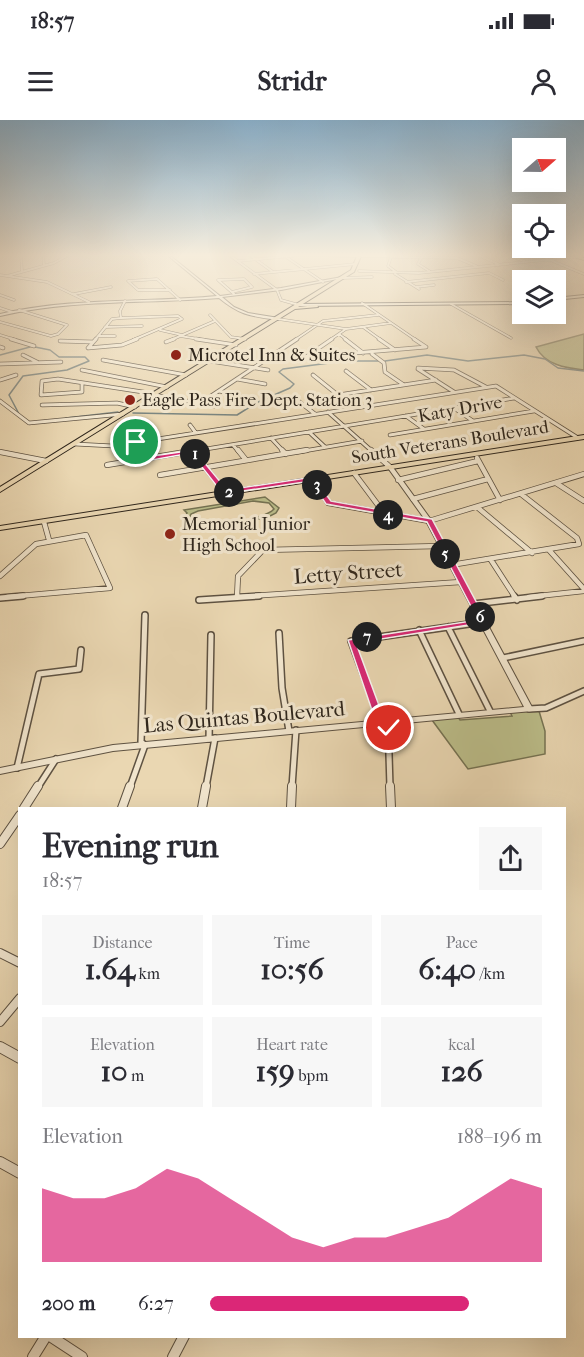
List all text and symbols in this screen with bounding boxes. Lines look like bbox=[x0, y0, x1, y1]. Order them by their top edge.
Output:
text: 18:57 bbox=[30, 8, 74, 34]
icon: menu bbox=[24, 65, 57, 98]
text: Stridr bbox=[257, 65, 327, 97]
icon: person bbox=[527, 65, 560, 98]
north arrow bbox=[512, 138, 566, 192]
map controls bbox=[512, 138, 566, 324]
button: locate bbox=[512, 204, 566, 258]
button: layers bbox=[512, 270, 566, 324]
place label: Microtel Inn & Suites bbox=[188, 345, 356, 366]
marker: Microtel Inn & Suites bbox=[169, 348, 183, 362]
place label: Eagle Pass Fire Dept. Station 3 bbox=[142, 390, 372, 411]
street label: Katy Drive bbox=[416, 392, 504, 427]
marker: Eagle Pass Fire Dept. Station 3 bbox=[123, 393, 137, 407]
pin bbox=[110, 416, 161, 467]
street label: South Veterans Boulevard bbox=[350, 416, 550, 468]
icon: arrive bbox=[119, 425, 152, 458]
pin: 1 bbox=[180, 439, 210, 469]
text: 1 bbox=[192, 444, 198, 463]
pin: 3 bbox=[302, 470, 332, 500]
text: 3 bbox=[314, 475, 320, 494]
pin: 2 bbox=[214, 477, 244, 507]
text: 2 bbox=[225, 482, 233, 501]
pin: 4 bbox=[373, 500, 403, 530]
text: 4 bbox=[383, 505, 393, 524]
place label: Memorial Junior High School bbox=[182, 514, 310, 556]
marker: Memorial Junior High School bbox=[163, 527, 177, 541]
pin: 5 bbox=[430, 539, 460, 569]
text: 5 bbox=[442, 544, 448, 563]
street label: Letty Street bbox=[293, 557, 404, 589]
pin: 6 bbox=[465, 602, 495, 632]
text: 6 bbox=[476, 607, 484, 626]
pin: 7 bbox=[352, 622, 382, 652]
text: 7 bbox=[363, 627, 371, 646]
street label: Las Quintas Boulevard bbox=[142, 696, 346, 738]
pin bbox=[363, 702, 414, 753]
icon: check bbox=[372, 711, 405, 744]
text: Evening run bbox=[42, 827, 219, 866]
button: share bbox=[479, 827, 542, 890]
text: 18:57 bbox=[42, 869, 82, 892]
text: Distance bbox=[92, 933, 152, 952]
text: Time bbox=[274, 933, 310, 952]
text: Pace bbox=[446, 933, 478, 952]
text: 1.64 bbox=[85, 952, 135, 987]
text: 10:56 bbox=[260, 952, 324, 987]
text: 6:40 bbox=[418, 952, 476, 987]
text: km bbox=[135, 964, 160, 983]
text: /km bbox=[476, 964, 505, 983]
text: Elevation bbox=[90, 1035, 155, 1054]
text: Heart rate bbox=[256, 1035, 328, 1054]
text: kcal bbox=[448, 1035, 475, 1054]
text: 10 bbox=[100, 1054, 128, 1089]
text: 159 bbox=[255, 1054, 295, 1089]
text: 126 bbox=[440, 1054, 483, 1089]
text: m bbox=[128, 1066, 144, 1085]
text: bpm bbox=[295, 1066, 329, 1085]
text: Elevation bbox=[42, 1125, 123, 1148]
text: 188–196 m bbox=[457, 1125, 542, 1148]
text: 200 m bbox=[42, 1292, 95, 1315]
text: 6:27 bbox=[138, 1292, 174, 1315]

